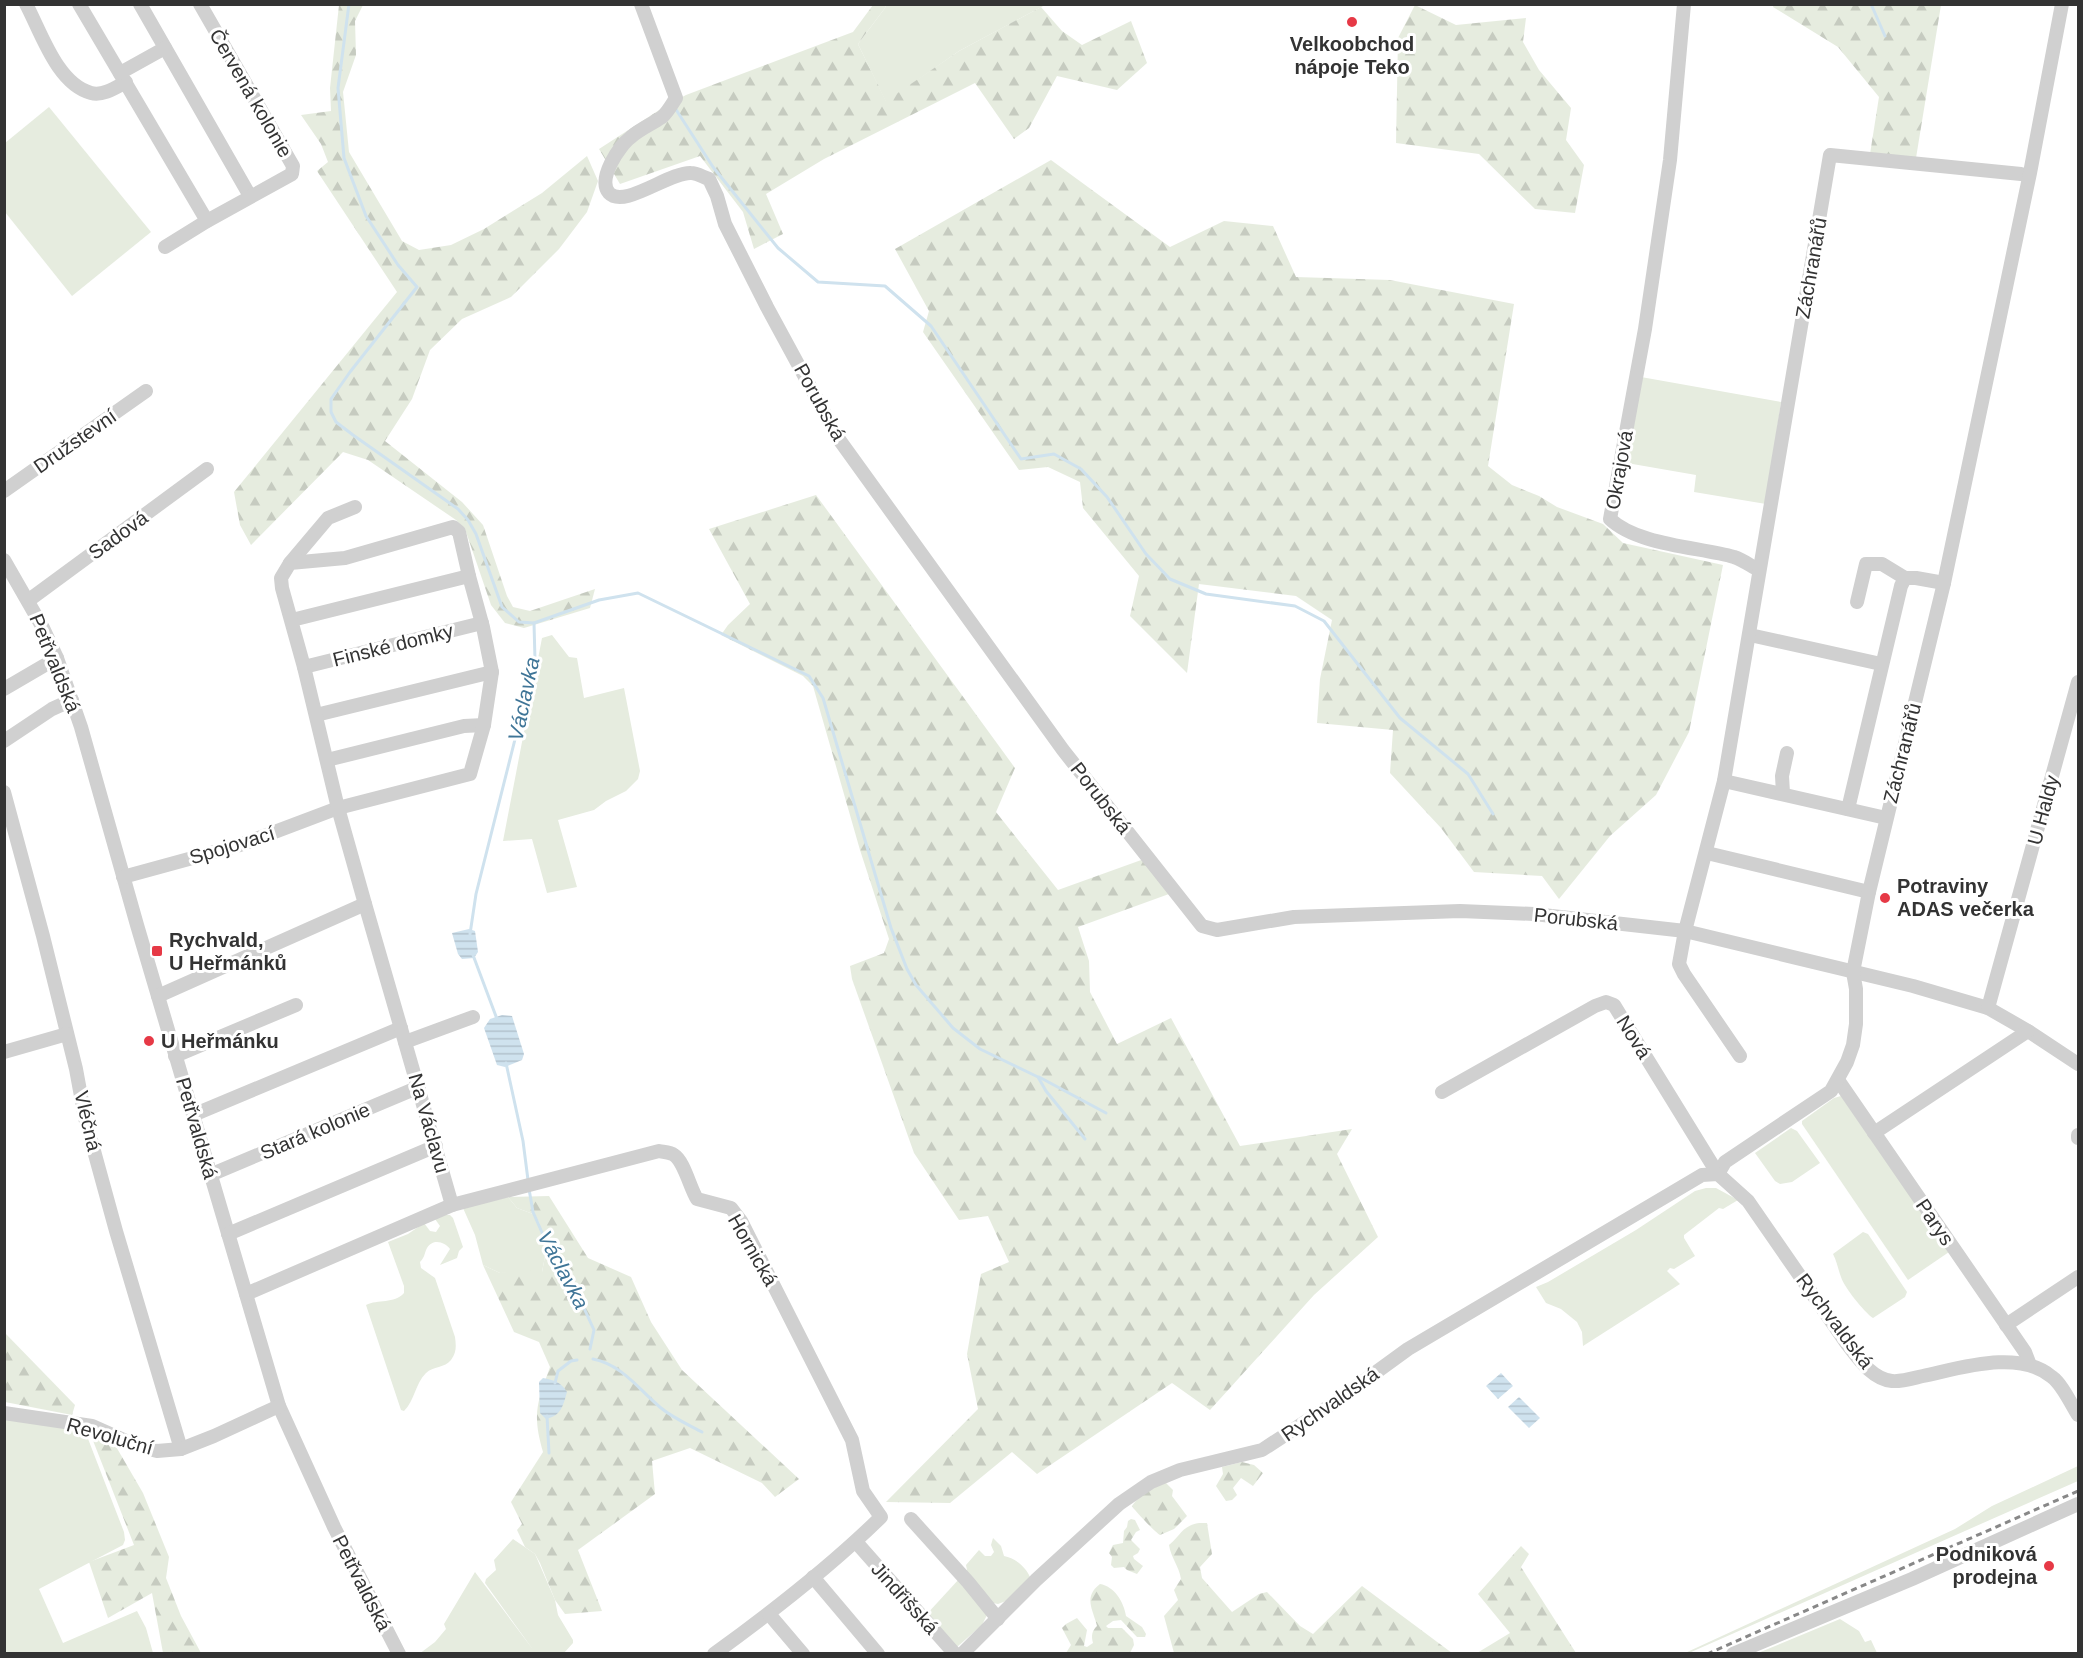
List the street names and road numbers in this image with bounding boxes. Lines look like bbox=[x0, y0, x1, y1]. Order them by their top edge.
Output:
street label: Červená kolonie bbox=[205, 25, 297, 161]
street label: Záchranářů bbox=[1791, 216, 1831, 320]
street label: Porubská bbox=[790, 360, 851, 445]
street label: Družstevní bbox=[30, 404, 121, 477]
street label: Okrajová bbox=[1601, 428, 1637, 511]
street label: Sadová bbox=[84, 506, 153, 564]
street label: Petřvaldská bbox=[25, 610, 85, 716]
street label: Finské domky bbox=[330, 619, 456, 671]
street label: Záchranářů bbox=[1879, 701, 1925, 805]
street label: Porubská bbox=[1066, 758, 1136, 839]
street label: U Haldy bbox=[2023, 773, 2063, 847]
street label: Spojovací bbox=[187, 822, 278, 868]
street label: Porubská bbox=[1533, 904, 1620, 934]
street label: Nová bbox=[1612, 1011, 1656, 1063]
street label: Na Václavu bbox=[404, 1071, 454, 1175]
street label: Petřvaldská bbox=[172, 1075, 222, 1182]
street label: Vléčná bbox=[70, 1089, 106, 1154]
street label: Stará kolonie bbox=[257, 1098, 373, 1164]
street label: Parys bbox=[1912, 1195, 1958, 1249]
street label: Hornická bbox=[724, 1210, 783, 1290]
street label: Rychvaldská bbox=[1792, 1269, 1878, 1374]
street label: Rychvaldská bbox=[1277, 1362, 1383, 1446]
street label: Revoluční bbox=[64, 1413, 156, 1459]
street label: Petřvaldská bbox=[328, 1531, 396, 1635]
street label: Jindřišská bbox=[867, 1558, 944, 1639]

